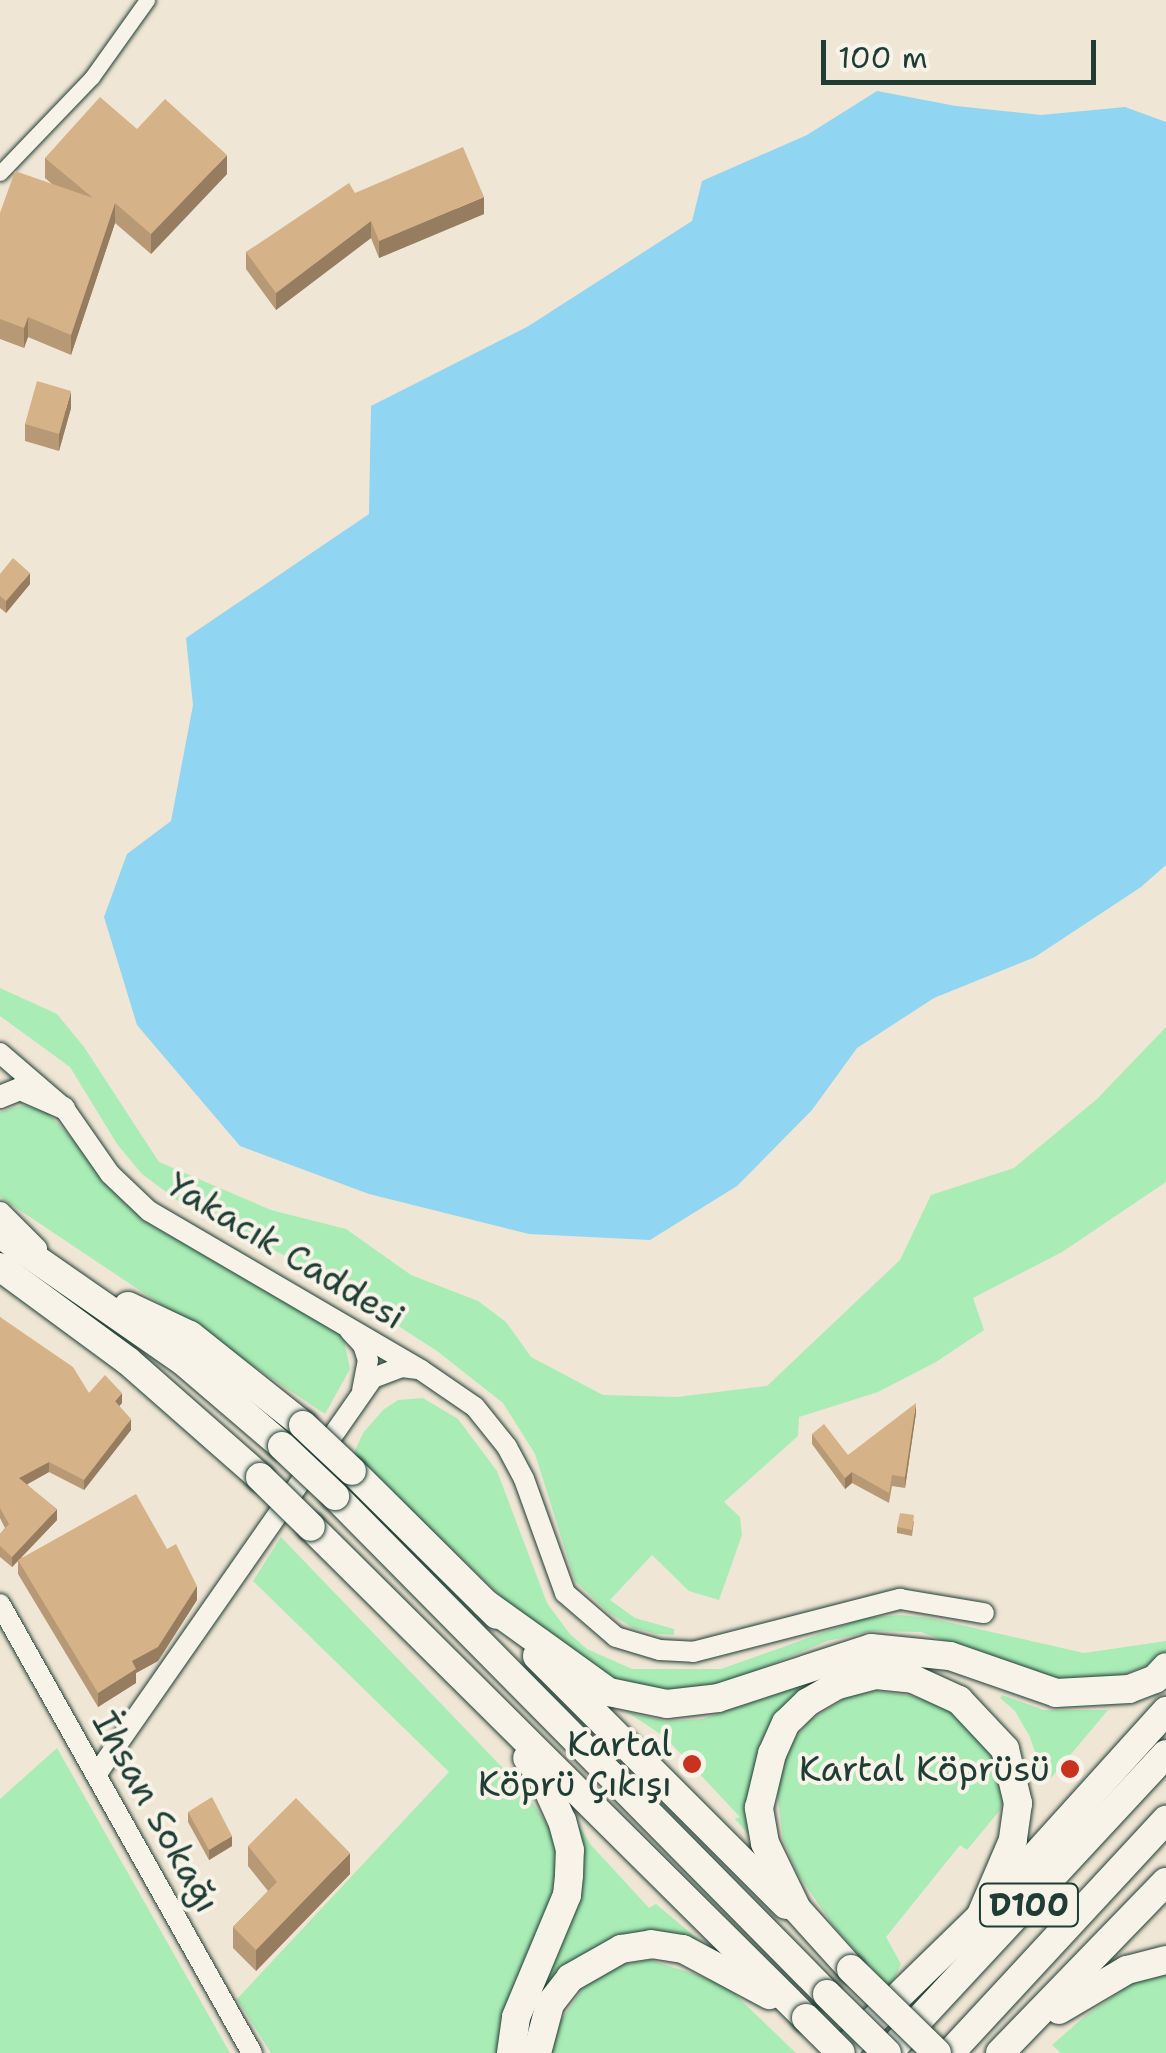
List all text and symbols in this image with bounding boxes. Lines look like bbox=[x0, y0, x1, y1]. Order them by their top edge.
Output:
scale bar bbox=[826, 20, 1101, 82]
text: 100 m bbox=[838, 37, 928, 78]
street label: Yakacık Caddesi bbox=[160, 1164, 412, 1338]
street label: İhsan Sokağı bbox=[83, 1704, 229, 1920]
place label: Kartal Köprü Çıkışı bbox=[478, 1723, 672, 1805]
place label: Kartal Köprüsü bbox=[799, 1748, 1050, 1790]
marker: Kartal Köprü Çıkışı bbox=[681, 1753, 703, 1775]
marker: Kartal Köprüsü bbox=[1059, 1758, 1081, 1780]
road number: D100 bbox=[976, 1878, 1082, 1932]

